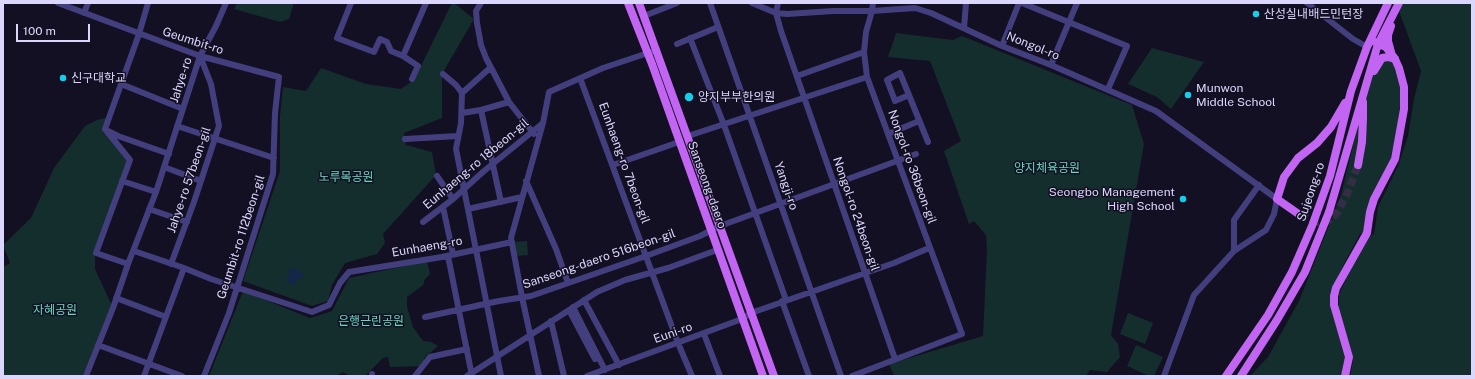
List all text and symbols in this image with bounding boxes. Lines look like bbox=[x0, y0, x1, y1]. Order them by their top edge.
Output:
place label: 산성실내배드민턴장 bbox=[1264, 7, 1363, 21]
marker: 산성실내배드민턴장 bbox=[1251, 9, 1261, 19]
scale bar bbox=[18, 16, 92, 42]
text: 100 m bbox=[23, 24, 56, 38]
street label: Geumbit-ro bbox=[161, 24, 225, 58]
street label: Nongol-ro bbox=[1004, 29, 1062, 63]
street label: Jahye-ro bbox=[167, 55, 195, 105]
place label: 신구대학교 bbox=[71, 71, 126, 85]
marker: 신구대학교 bbox=[58, 73, 68, 83]
place label: Munwon Middle School bbox=[1196, 81, 1276, 109]
place label: 양지부부한의원 bbox=[698, 90, 775, 104]
marker: Munwon Middle School bbox=[1183, 90, 1193, 100]
marker: 양지부부한의원 bbox=[683, 91, 695, 103]
street label: Eunhaeng-ro 7beon-gil bbox=[595, 100, 653, 226]
street label: Nongol-ro 36beon-gil bbox=[885, 108, 939, 226]
street label: Eunhaeng-ro 18beon-gil bbox=[420, 116, 532, 212]
street label: Jahye-ro 57beon-gil bbox=[164, 125, 214, 235]
street label: Sanseong-daero bbox=[685, 139, 729, 231]
street label: Nongol-ro 24beon-gil bbox=[830, 155, 882, 273]
street label: Yangji-ro bbox=[771, 160, 801, 212]
park label: 양지체육공원 bbox=[1014, 161, 1080, 175]
street label: Sujeong-ro bbox=[1294, 161, 1328, 223]
park label: 노루목공원 bbox=[318, 170, 374, 184]
street label: Geumbit-ro 112beon-gil bbox=[214, 173, 268, 301]
place label: Seongbo Management High School bbox=[1049, 185, 1175, 213]
marker: Seongbo Management High School bbox=[1178, 194, 1188, 204]
street label: Sanseong-daero 516beon-gil bbox=[521, 226, 677, 292]
street label: Eunhaeng-ro bbox=[391, 234, 463, 260]
park label: 자혜공원 bbox=[33, 303, 77, 317]
park label: 은행근린공원 bbox=[338, 314, 404, 328]
street label: Euni-ro bbox=[652, 319, 694, 347]

